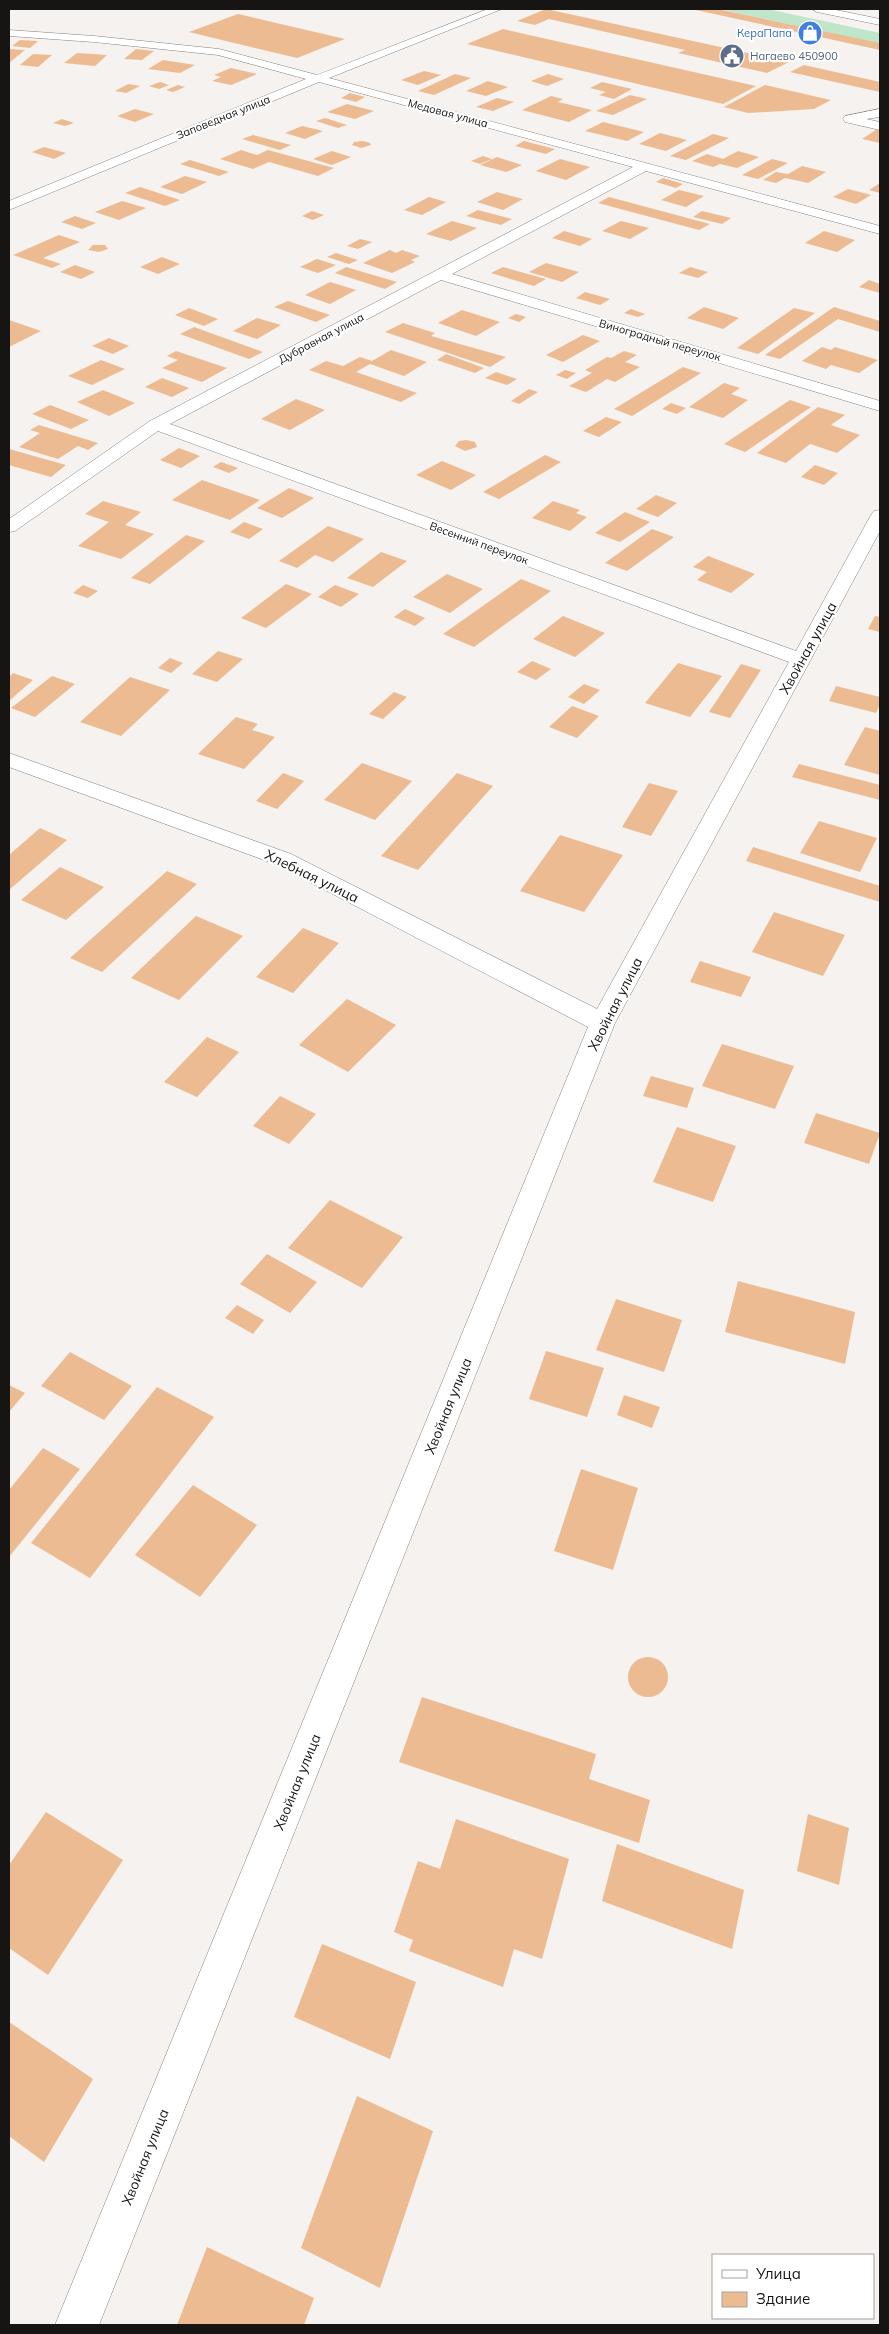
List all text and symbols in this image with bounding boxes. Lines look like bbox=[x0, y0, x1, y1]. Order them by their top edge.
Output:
shop icon: КераПапа bbox=[797, 20, 823, 46]
place label: КераПапа bbox=[737, 26, 792, 40]
public building icon: Нагаево 450900 bbox=[719, 43, 745, 69]
place label: Нагаево 450900 bbox=[750, 49, 838, 63]
street label: Заповедная улица bbox=[174, 92, 272, 142]
street label: Медовая улица bbox=[406, 96, 490, 130]
street label: Дубравная улица bbox=[276, 310, 366, 366]
street label: Виноградный переулок bbox=[598, 316, 723, 364]
street label: Весенний переулок bbox=[428, 519, 530, 567]
street label: Хвойная улица bbox=[775, 599, 841, 697]
street label: Хлебная улица bbox=[262, 845, 362, 907]
street label: Хвойная улица bbox=[584, 954, 646, 1054]
street label: Хвойная улица bbox=[420, 1355, 476, 1457]
street label: Хвойная улица bbox=[269, 1731, 325, 1833]
street label: Хвойная улица bbox=[117, 2106, 173, 2208]
legend bbox=[712, 2254, 874, 2319]
text: Улица bbox=[755, 2264, 801, 2283]
text: Здание bbox=[756, 2289, 810, 2308]

